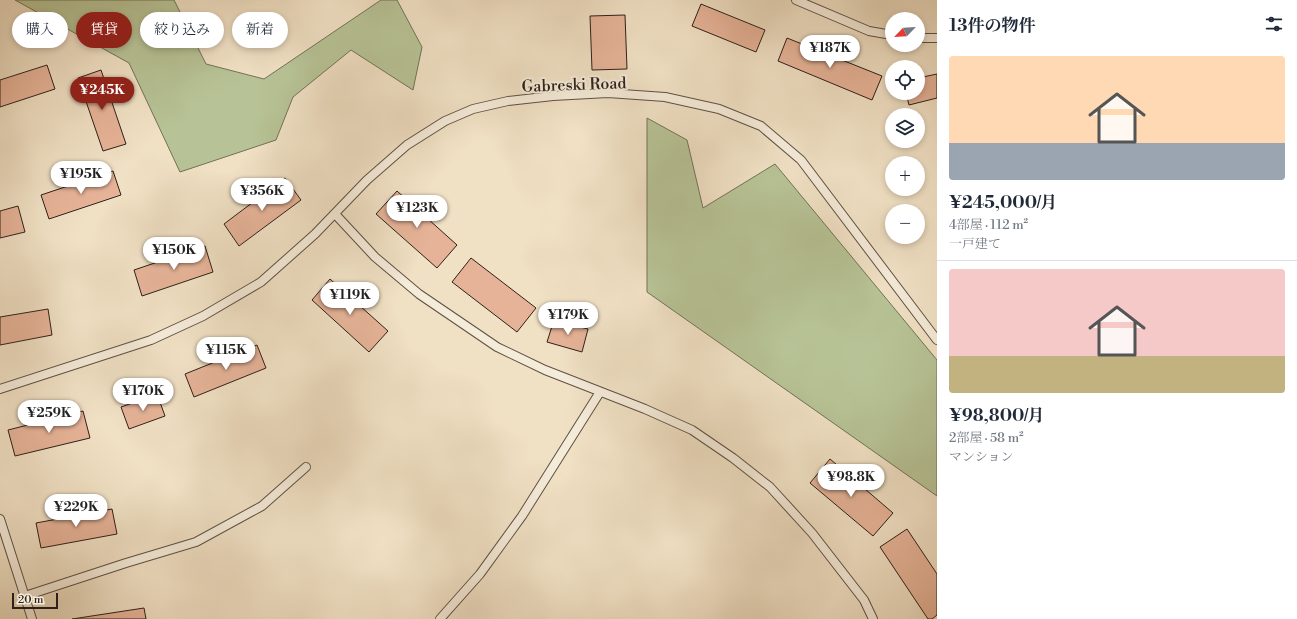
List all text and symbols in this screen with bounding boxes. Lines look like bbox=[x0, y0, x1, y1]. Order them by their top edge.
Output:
chip: 購入 bbox=[12, 12, 68, 48]
chip: 賃貸 bbox=[76, 12, 132, 48]
chip: 絞り込み bbox=[140, 12, 224, 48]
chip: 新着 bbox=[232, 12, 288, 48]
north arrow bbox=[885, 12, 925, 52]
map controls bbox=[885, 12, 925, 244]
icon: filters bbox=[1263, 13, 1285, 35]
text: 13件の物件 bbox=[949, 15, 1035, 37]
pin: ¥187K bbox=[802, 35, 858, 69]
text: ¥187K bbox=[809, 40, 851, 56]
button: locate bbox=[885, 60, 925, 100]
street label: Gabreski Road bbox=[521, 73, 627, 97]
pin: ¥245K bbox=[74, 77, 130, 111]
text: ¥245K bbox=[79, 82, 125, 98]
icon: home bbox=[1081, 82, 1153, 154]
button: layers bbox=[885, 108, 925, 148]
button: + bbox=[885, 156, 925, 196]
pin: ¥195K bbox=[53, 161, 109, 195]
text: ¥195K bbox=[60, 166, 102, 182]
pin: ¥356K bbox=[234, 178, 290, 212]
text: ¥356K bbox=[240, 183, 284, 199]
text: ¥245,000/月 bbox=[949, 192, 1057, 214]
pin: ¥123K bbox=[389, 195, 445, 229]
text: ¥123K bbox=[396, 200, 438, 216]
button: − bbox=[885, 204, 925, 244]
text: 4部屋 · 112 m² bbox=[949, 217, 1028, 233]
text: 一戸建て bbox=[949, 236, 1001, 252]
pin: ¥150K bbox=[146, 237, 202, 271]
text: ¥150K bbox=[152, 242, 196, 258]
pin: ¥119K bbox=[322, 282, 378, 316]
text: ¥119K bbox=[329, 287, 371, 303]
icon: home bbox=[1081, 295, 1153, 367]
pin: ¥179K bbox=[540, 302, 596, 336]
text: ¥179K bbox=[547, 307, 589, 323]
pin: ¥115K bbox=[198, 337, 254, 371]
text: ¥115K bbox=[205, 342, 247, 358]
pin: ¥170K bbox=[115, 378, 171, 412]
text: ¥170K bbox=[122, 383, 164, 399]
pin: ¥259K bbox=[21, 400, 77, 434]
text: ¥259K bbox=[27, 405, 71, 421]
text: ¥98,800/月 bbox=[949, 405, 1045, 427]
text: 2部屋 · 58 m² bbox=[949, 430, 1024, 446]
text: マンション bbox=[949, 449, 1013, 465]
pin: ¥98.8K bbox=[818, 464, 884, 498]
text: ¥98.8K bbox=[827, 469, 875, 485]
pin: ¥229K bbox=[48, 494, 104, 528]
text: ¥229K bbox=[54, 499, 98, 515]
scale bar bbox=[12, 591, 58, 610]
text: 20 m bbox=[18, 593, 43, 607]

